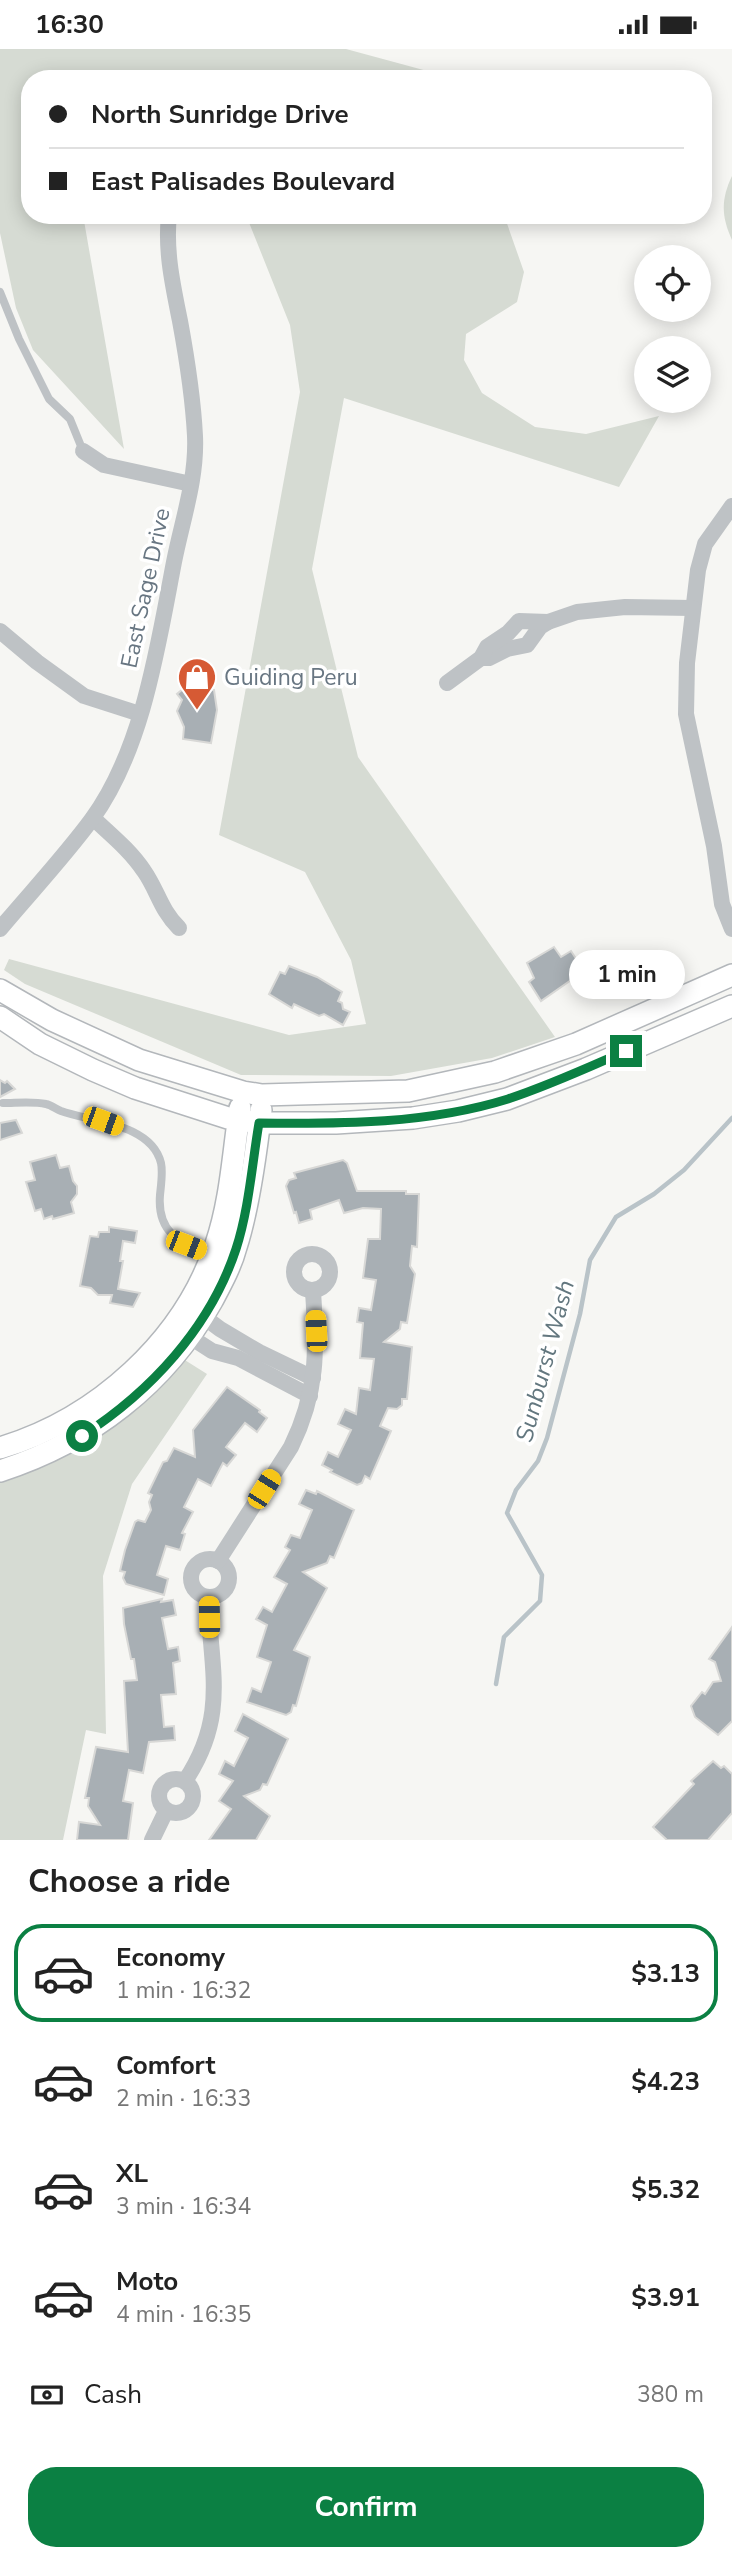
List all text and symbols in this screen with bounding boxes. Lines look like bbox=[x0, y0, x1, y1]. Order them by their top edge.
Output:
text: 16:30 bbox=[35, 7, 104, 42]
text: North Sunridge Drive bbox=[91, 97, 349, 132]
text: East Palisades Boulevard bbox=[91, 164, 395, 199]
map controls bbox=[634, 245, 711, 413]
button: locate bbox=[634, 245, 711, 322]
button: layers bbox=[634, 336, 711, 413]
street label: East Sage Drive bbox=[113, 505, 178, 671]
shop icon: Guiding Peru bbox=[176, 656, 218, 711]
place label: Guiding Peru bbox=[224, 662, 358, 693]
callout: 1 min bbox=[568, 949, 684, 999]
text: 1 min bbox=[597, 959, 657, 990]
route end bbox=[610, 1035, 642, 1067]
car bbox=[80, 1104, 127, 1138]
car bbox=[163, 1228, 210, 1262]
water label: Sunburst Wash bbox=[508, 1276, 582, 1446]
car bbox=[305, 1309, 328, 1353]
route start bbox=[66, 1420, 98, 1452]
car bbox=[244, 1466, 285, 1512]
car bbox=[199, 1596, 220, 1638]
text: Choose a ride bbox=[28, 1860, 230, 1903]
text: Economy bbox=[116, 1940, 225, 1975]
icon: car bbox=[32, 1942, 95, 2005]
text: $3.13 bbox=[631, 1956, 700, 1991]
text: 1 min · 16:32 bbox=[116, 1975, 251, 2006]
text: Comfort bbox=[116, 2048, 216, 2083]
icon: car bbox=[32, 2050, 95, 2113]
text: $4.23 bbox=[631, 2064, 700, 2099]
text: 2 min · 16:33 bbox=[116, 2083, 251, 2114]
text: XL bbox=[116, 2156, 148, 2191]
icon: car bbox=[32, 2158, 95, 2221]
text: $5.32 bbox=[631, 2172, 700, 2207]
text: 3 min · 16:34 bbox=[116, 2191, 251, 2222]
text: Moto bbox=[116, 2264, 178, 2299]
icon: car bbox=[32, 2266, 95, 2329]
text: $3.91 bbox=[631, 2280, 700, 2315]
text: 4 min · 16:35 bbox=[116, 2299, 251, 2330]
icon: cash bbox=[28, 2376, 66, 2414]
text: Cash bbox=[84, 2377, 142, 2412]
text: 380 m bbox=[637, 2379, 704, 2410]
button: Confirm bbox=[28, 2467, 704, 2547]

